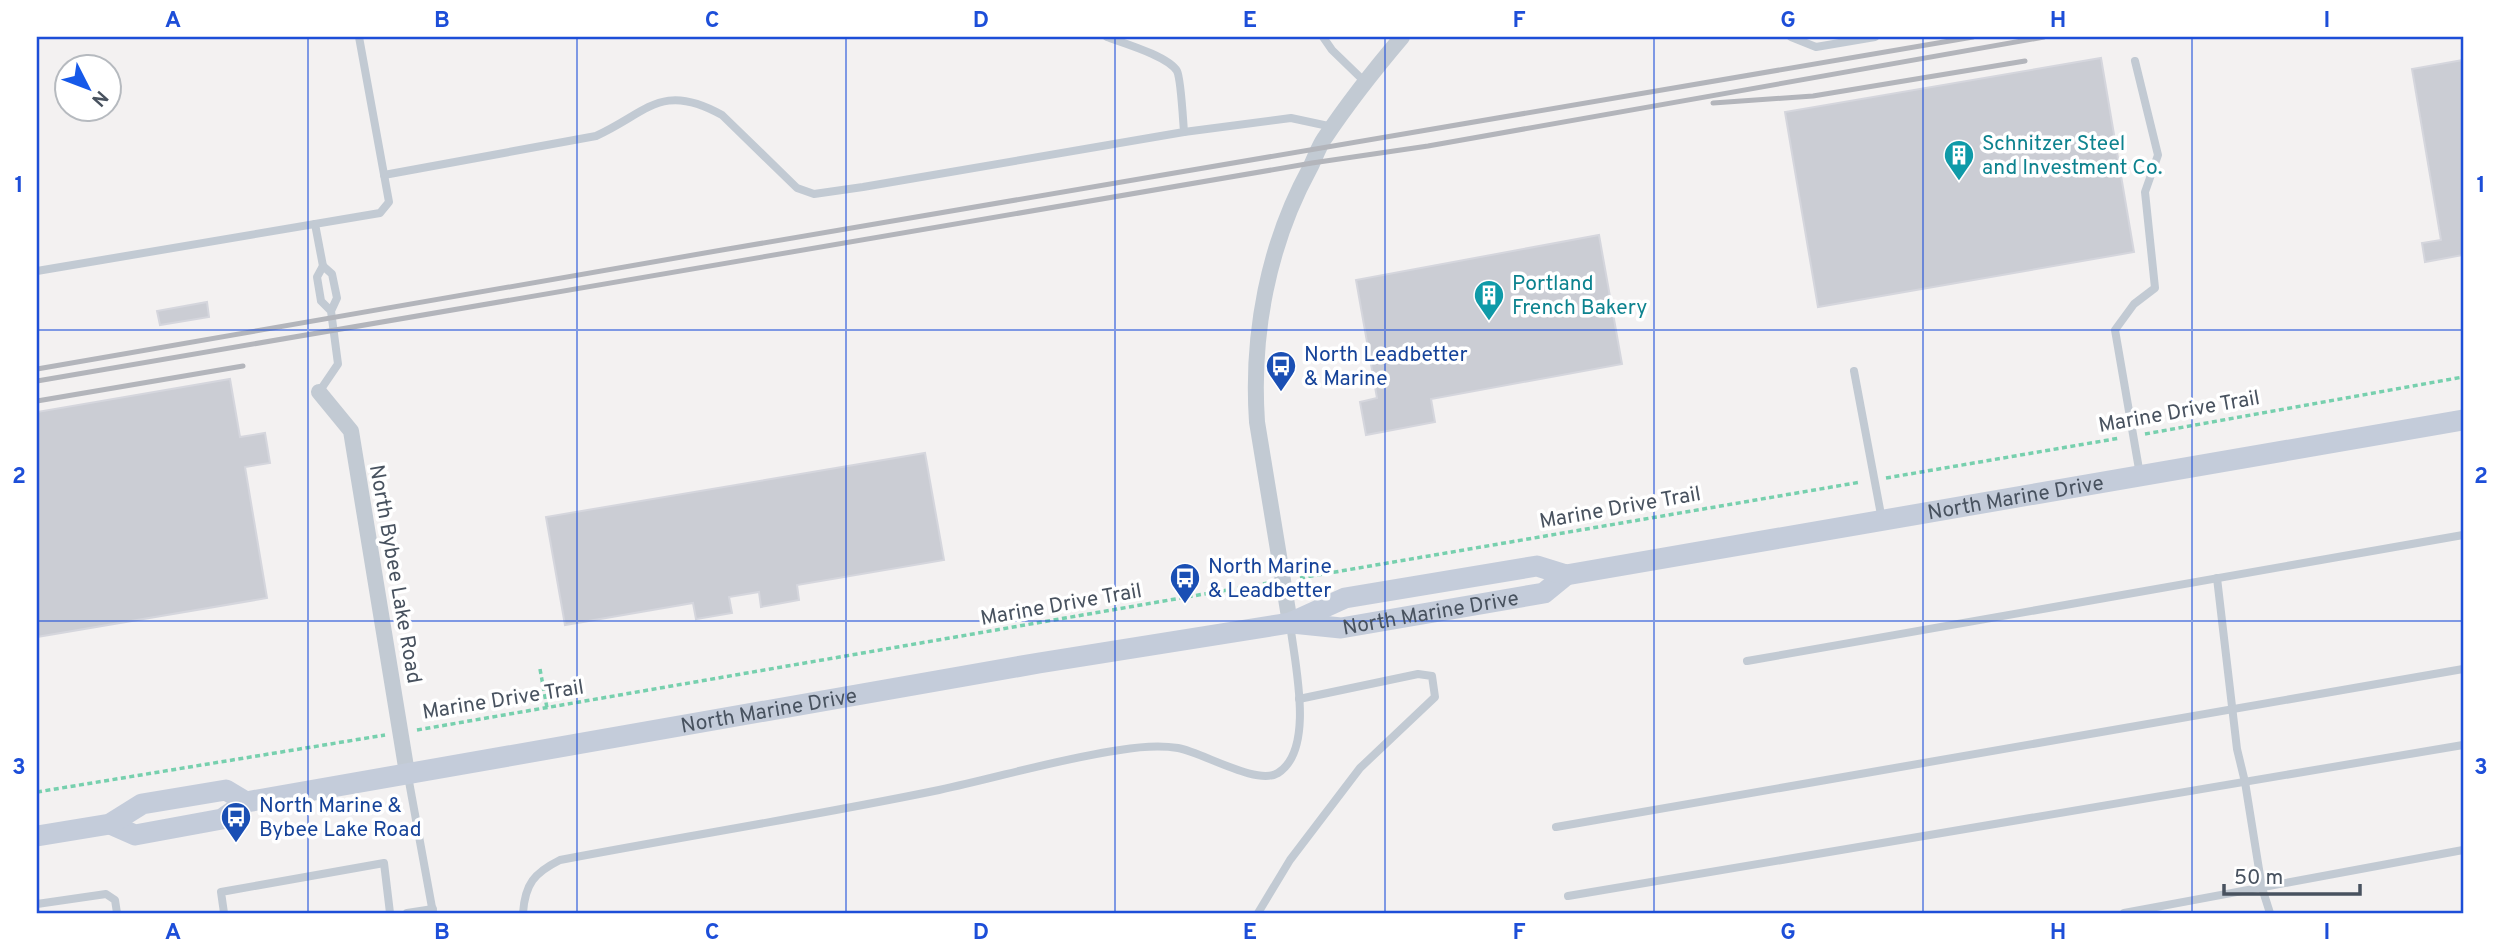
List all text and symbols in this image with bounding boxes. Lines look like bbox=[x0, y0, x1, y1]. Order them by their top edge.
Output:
text: A bbox=[165, 7, 181, 36]
text: B bbox=[434, 7, 450, 36]
text: C bbox=[705, 7, 719, 36]
text: D bbox=[973, 7, 989, 36]
text: E bbox=[1243, 7, 1257, 36]
text: F bbox=[1512, 7, 1526, 36]
text: G bbox=[1780, 7, 1796, 36]
text: H bbox=[2050, 7, 2066, 36]
text: I bbox=[2324, 7, 2330, 36]
north arrow bbox=[52, 52, 122, 122]
text: N bbox=[86, 85, 113, 111]
place label: Schnitzer Steel and Investment Co. bbox=[1982, 131, 2162, 182]
building icon: Schnitzer Steel and Investment Co. bbox=[1942, 138, 1976, 182]
text: 1 bbox=[14, 172, 24, 201]
text: 1 bbox=[2476, 172, 2486, 201]
place label: Portland French Bakery bbox=[1512, 271, 1647, 322]
building icon: Portland French Bakery bbox=[1472, 278, 1506, 322]
place label: North Leadbetter & Marine bbox=[1304, 342, 1468, 393]
bus stop icon: North Leadbetter & Marine bbox=[1264, 349, 1298, 393]
street label: Marine Drive Trail bbox=[2097, 385, 2262, 440]
text: 2 bbox=[12, 463, 26, 492]
street label: North Bybee Lake Road bbox=[362, 463, 427, 686]
text: 2 bbox=[2474, 463, 2488, 492]
street label: North Marine Drive bbox=[1925, 470, 2106, 527]
street label: Marine Drive Trail bbox=[1538, 481, 1703, 536]
place label: North Marine & Leadbetter bbox=[1208, 554, 1332, 605]
bus stop icon: North Marine & Leadbetter bbox=[1168, 561, 1202, 605]
street label: Marine Drive Trail bbox=[979, 578, 1144, 633]
street label: North Marine Drive bbox=[1340, 586, 1521, 643]
street label: Marine Drive Trail bbox=[421, 674, 586, 727]
street label: North Marine Drive bbox=[679, 683, 859, 741]
text: 3 bbox=[12, 754, 26, 783]
text: 3 bbox=[2474, 754, 2488, 783]
place label: North Marine & Bybee Lake Road bbox=[259, 793, 422, 844]
bus stop icon: North Marine & Bybee Lake Road bbox=[219, 800, 253, 844]
scale bar bbox=[2224, 852, 2360, 896]
text: 50 m bbox=[2234, 865, 2283, 892]
text: A bbox=[165, 919, 181, 948]
text: B bbox=[434, 919, 450, 948]
text: C bbox=[705, 919, 719, 948]
text: D bbox=[973, 919, 989, 948]
text: E bbox=[1243, 919, 1257, 948]
text: F bbox=[1512, 919, 1526, 948]
text: G bbox=[1780, 919, 1796, 948]
text: H bbox=[2050, 919, 2066, 948]
text: I bbox=[2324, 919, 2330, 948]

